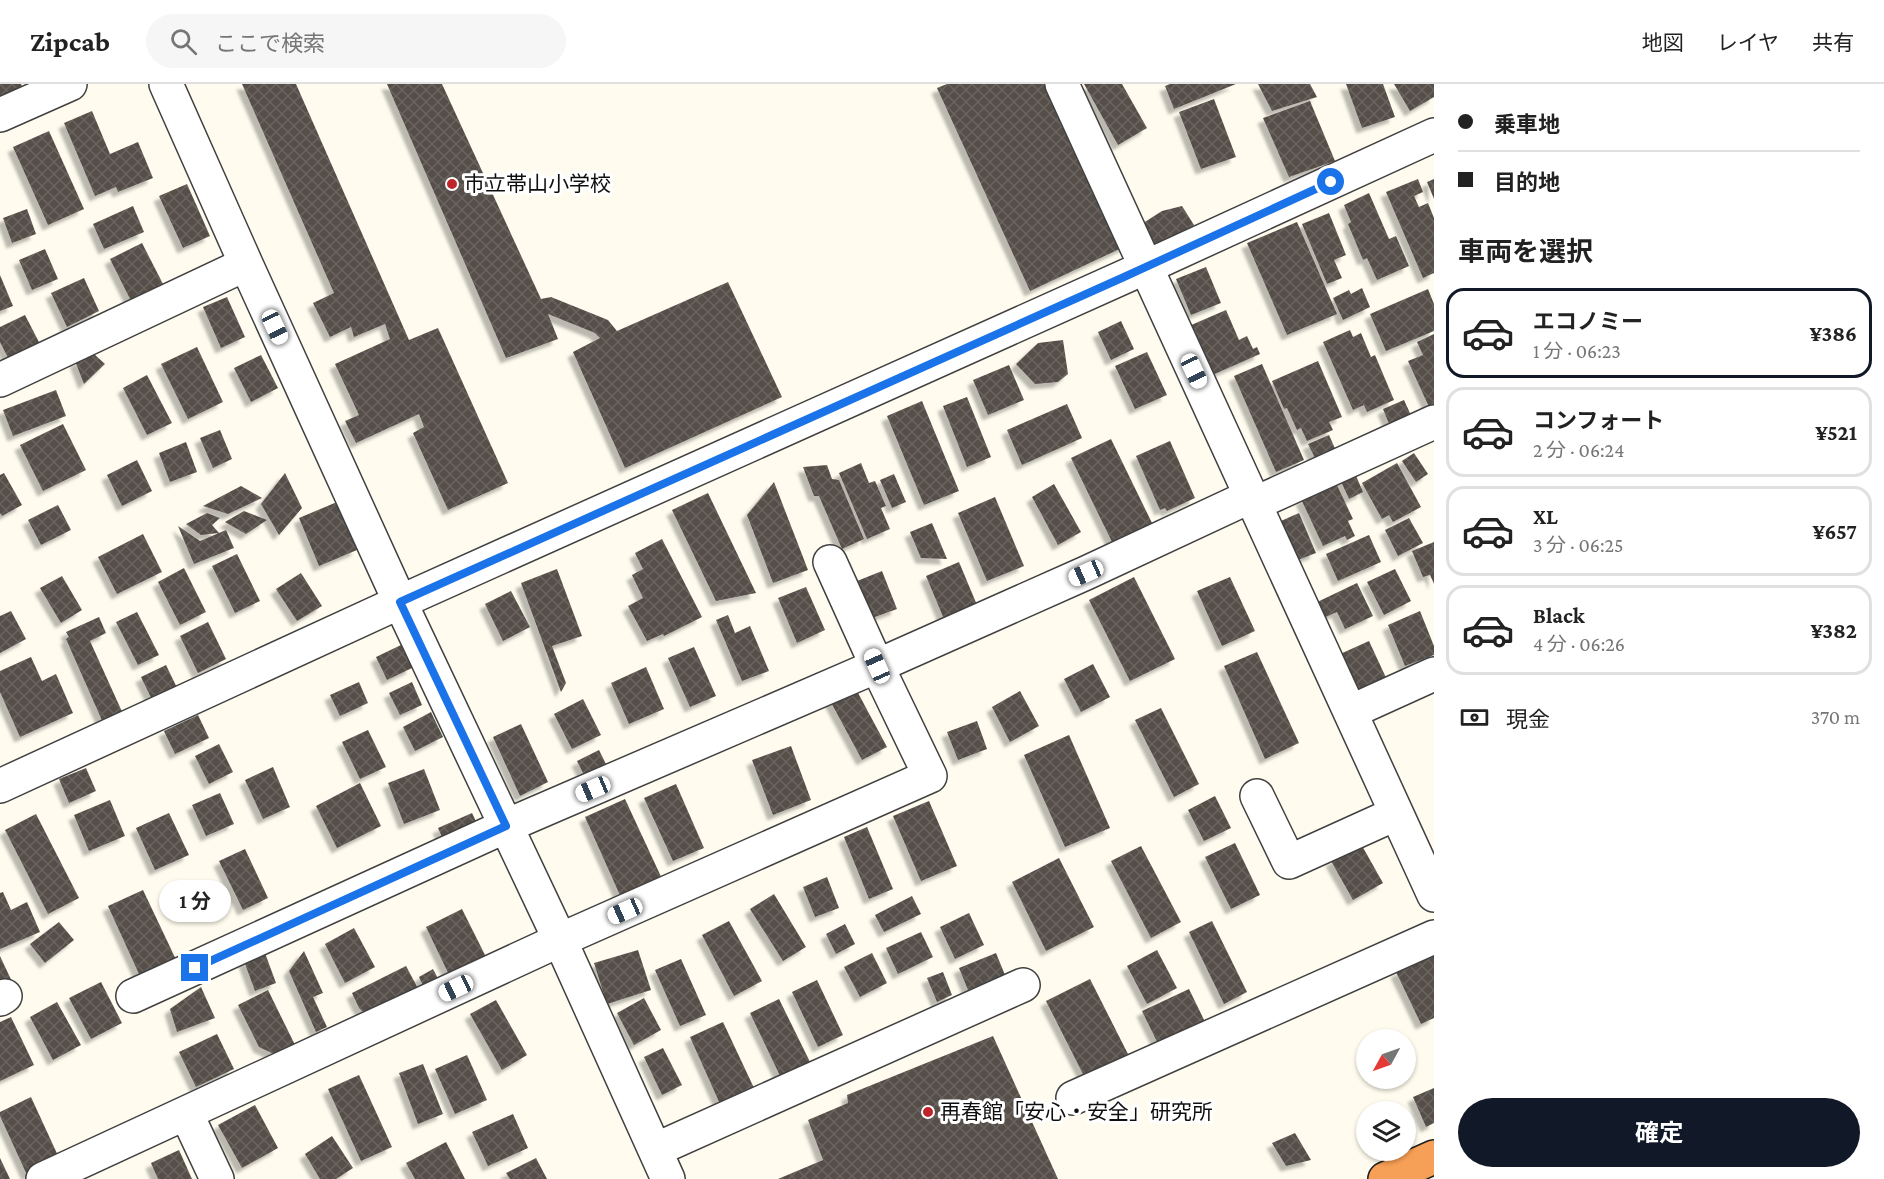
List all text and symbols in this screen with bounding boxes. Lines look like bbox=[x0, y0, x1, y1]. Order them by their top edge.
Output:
search box bbox=[146, 14, 566, 68]
icon: search bbox=[167, 25, 200, 58]
text: Zipcab bbox=[30, 26, 110, 57]
text: ここで検索 bbox=[215, 31, 325, 56]
text: 地図 bbox=[1642, 31, 1684, 55]
text: レイヤ bbox=[1717, 31, 1779, 55]
text: 共有 bbox=[1812, 31, 1854, 55]
text: 乗車地 bbox=[1494, 112, 1560, 137]
route start bbox=[1317, 168, 1344, 195]
text: 目的地 bbox=[1494, 170, 1560, 195]
place label: 市立帯山小学校 bbox=[464, 172, 611, 196]
marker: 市立帯山小学校 bbox=[445, 177, 459, 191]
text: 車両を選択 bbox=[1458, 237, 1593, 267]
icon: car bbox=[1461, 306, 1515, 360]
car bbox=[259, 307, 291, 347]
text: エコノミー bbox=[1533, 309, 1643, 334]
text: ¥386 bbox=[1810, 321, 1857, 346]
text: 1 分 · 06:23 bbox=[1533, 340, 1621, 362]
car bbox=[1178, 351, 1210, 391]
icon: car bbox=[1461, 405, 1515, 459]
text: コンフォート bbox=[1533, 408, 1664, 433]
text: ¥521 bbox=[1815, 420, 1857, 445]
text: 2 分 · 06:24 bbox=[1533, 439, 1624, 461]
icon: car bbox=[1461, 504, 1515, 558]
text: XL bbox=[1533, 504, 1558, 529]
text: ¥657 bbox=[1812, 519, 1857, 544]
text: 3 分 · 06:25 bbox=[1533, 534, 1624, 556]
car bbox=[1066, 557, 1106, 589]
icon: car bbox=[1461, 603, 1515, 657]
text: Black bbox=[1533, 603, 1585, 628]
text: ¥382 bbox=[1810, 618, 1857, 643]
text: 4 分 · 06:26 bbox=[1533, 633, 1625, 655]
car bbox=[861, 646, 893, 686]
icon: cash bbox=[1458, 701, 1491, 734]
text: 370 m bbox=[1811, 706, 1860, 728]
text: 現金 bbox=[1506, 707, 1550, 732]
car bbox=[573, 774, 613, 804]
callout: 1 分 bbox=[159, 881, 231, 923]
text: 1 分 bbox=[179, 890, 211, 912]
car bbox=[605, 895, 645, 927]
route end bbox=[181, 954, 208, 981]
car bbox=[436, 972, 476, 1004]
north arrow bbox=[1356, 1029, 1416, 1089]
map controls bbox=[1356, 1029, 1416, 1161]
button: 確定 bbox=[1458, 1098, 1860, 1167]
place label: 再春館「安心・安全」研究所 bbox=[940, 1100, 1213, 1124]
button: layers bbox=[1356, 1101, 1416, 1161]
marker: 再春館「安心・安全」研究所 bbox=[921, 1105, 935, 1119]

